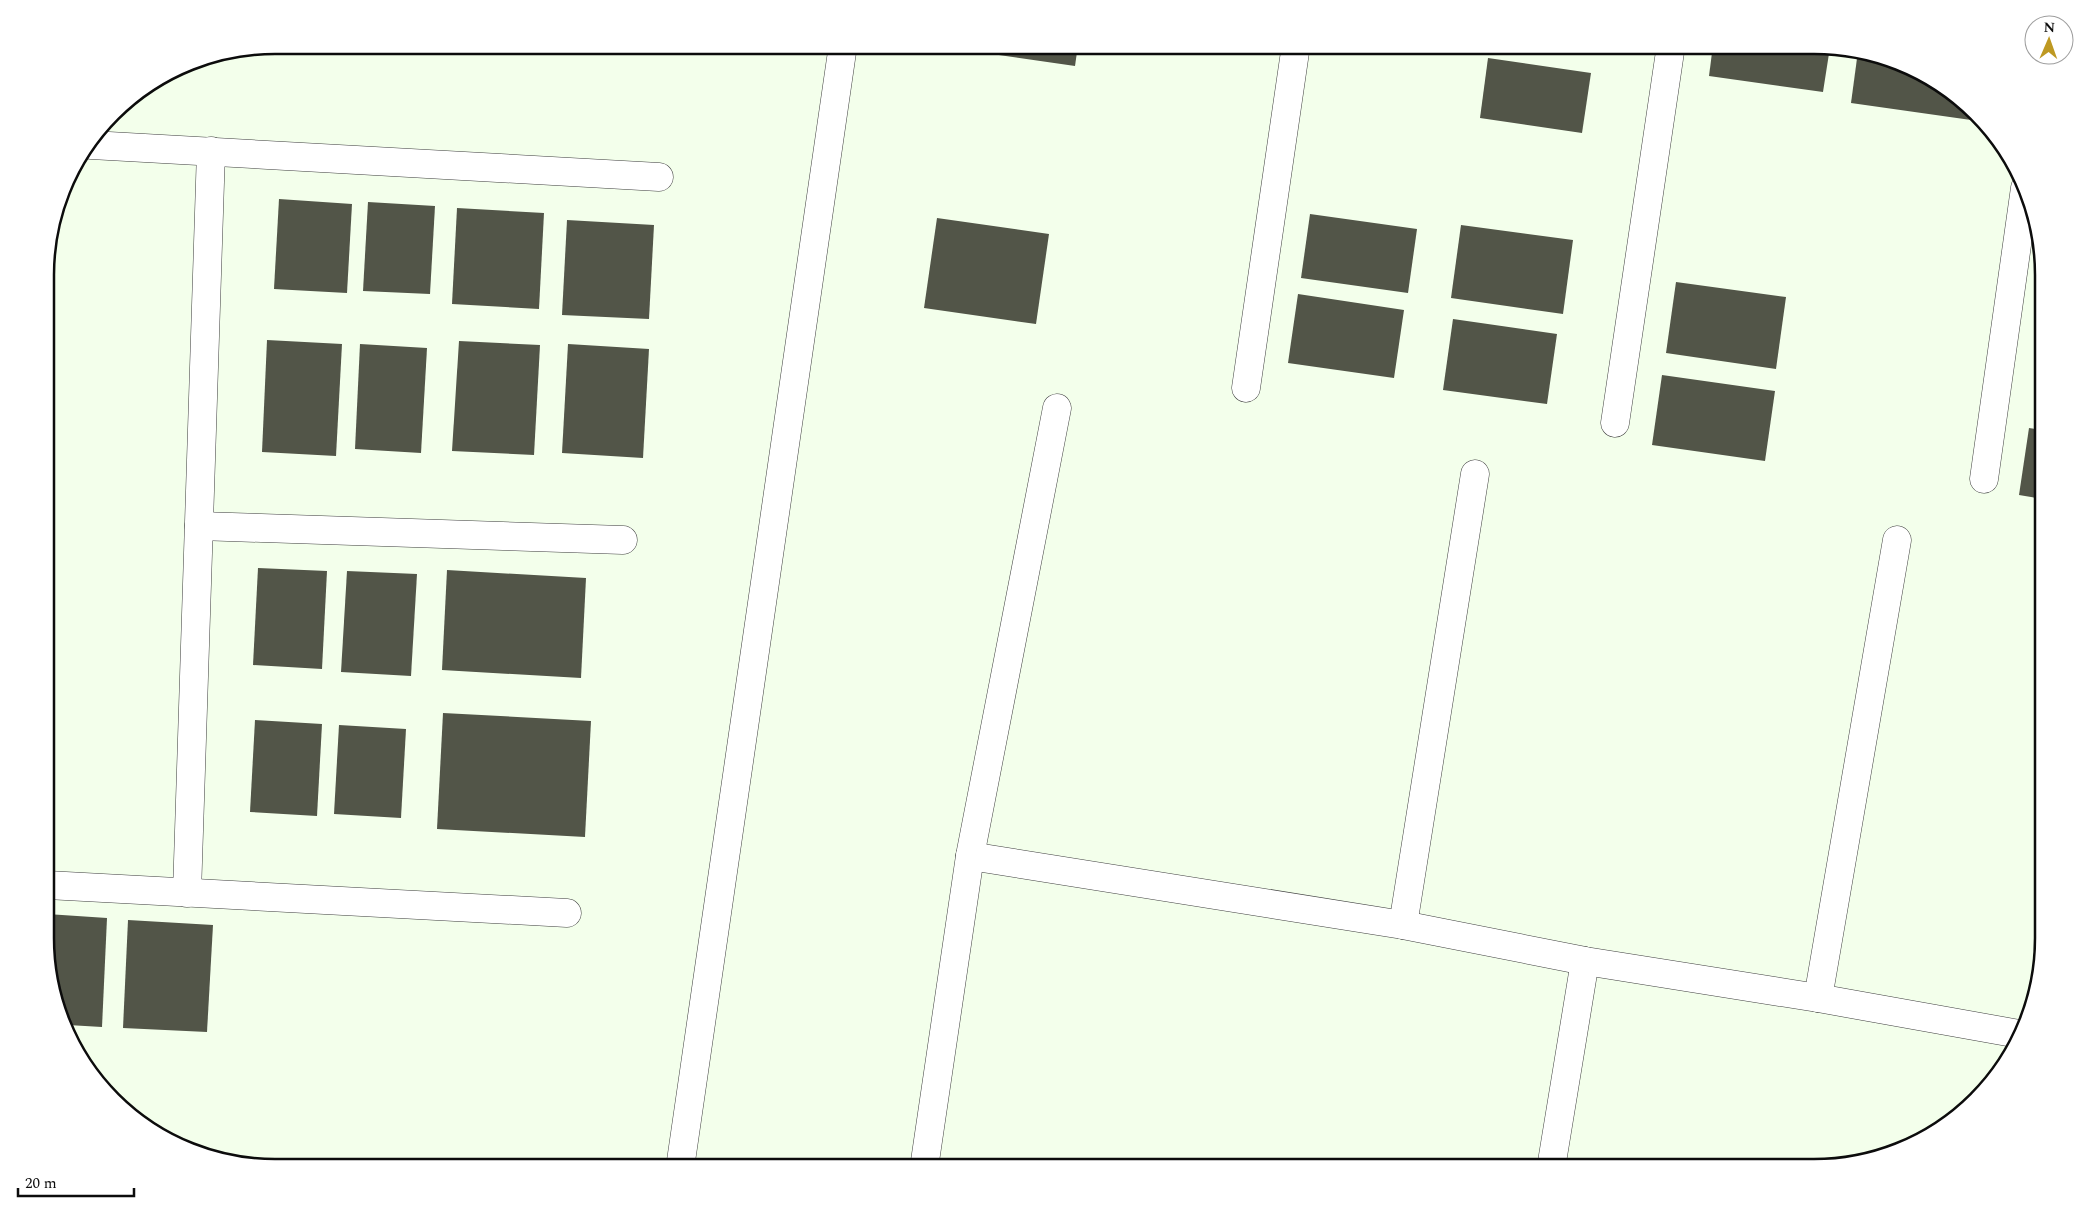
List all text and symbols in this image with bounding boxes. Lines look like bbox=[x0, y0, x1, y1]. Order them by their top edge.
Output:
north arrow bbox=[2024, 15, 2074, 65]
text: N bbox=[2043, 17, 2056, 38]
scale bar bbox=[18, 1166, 134, 1198]
text: 20 m bbox=[25, 1172, 57, 1195]

